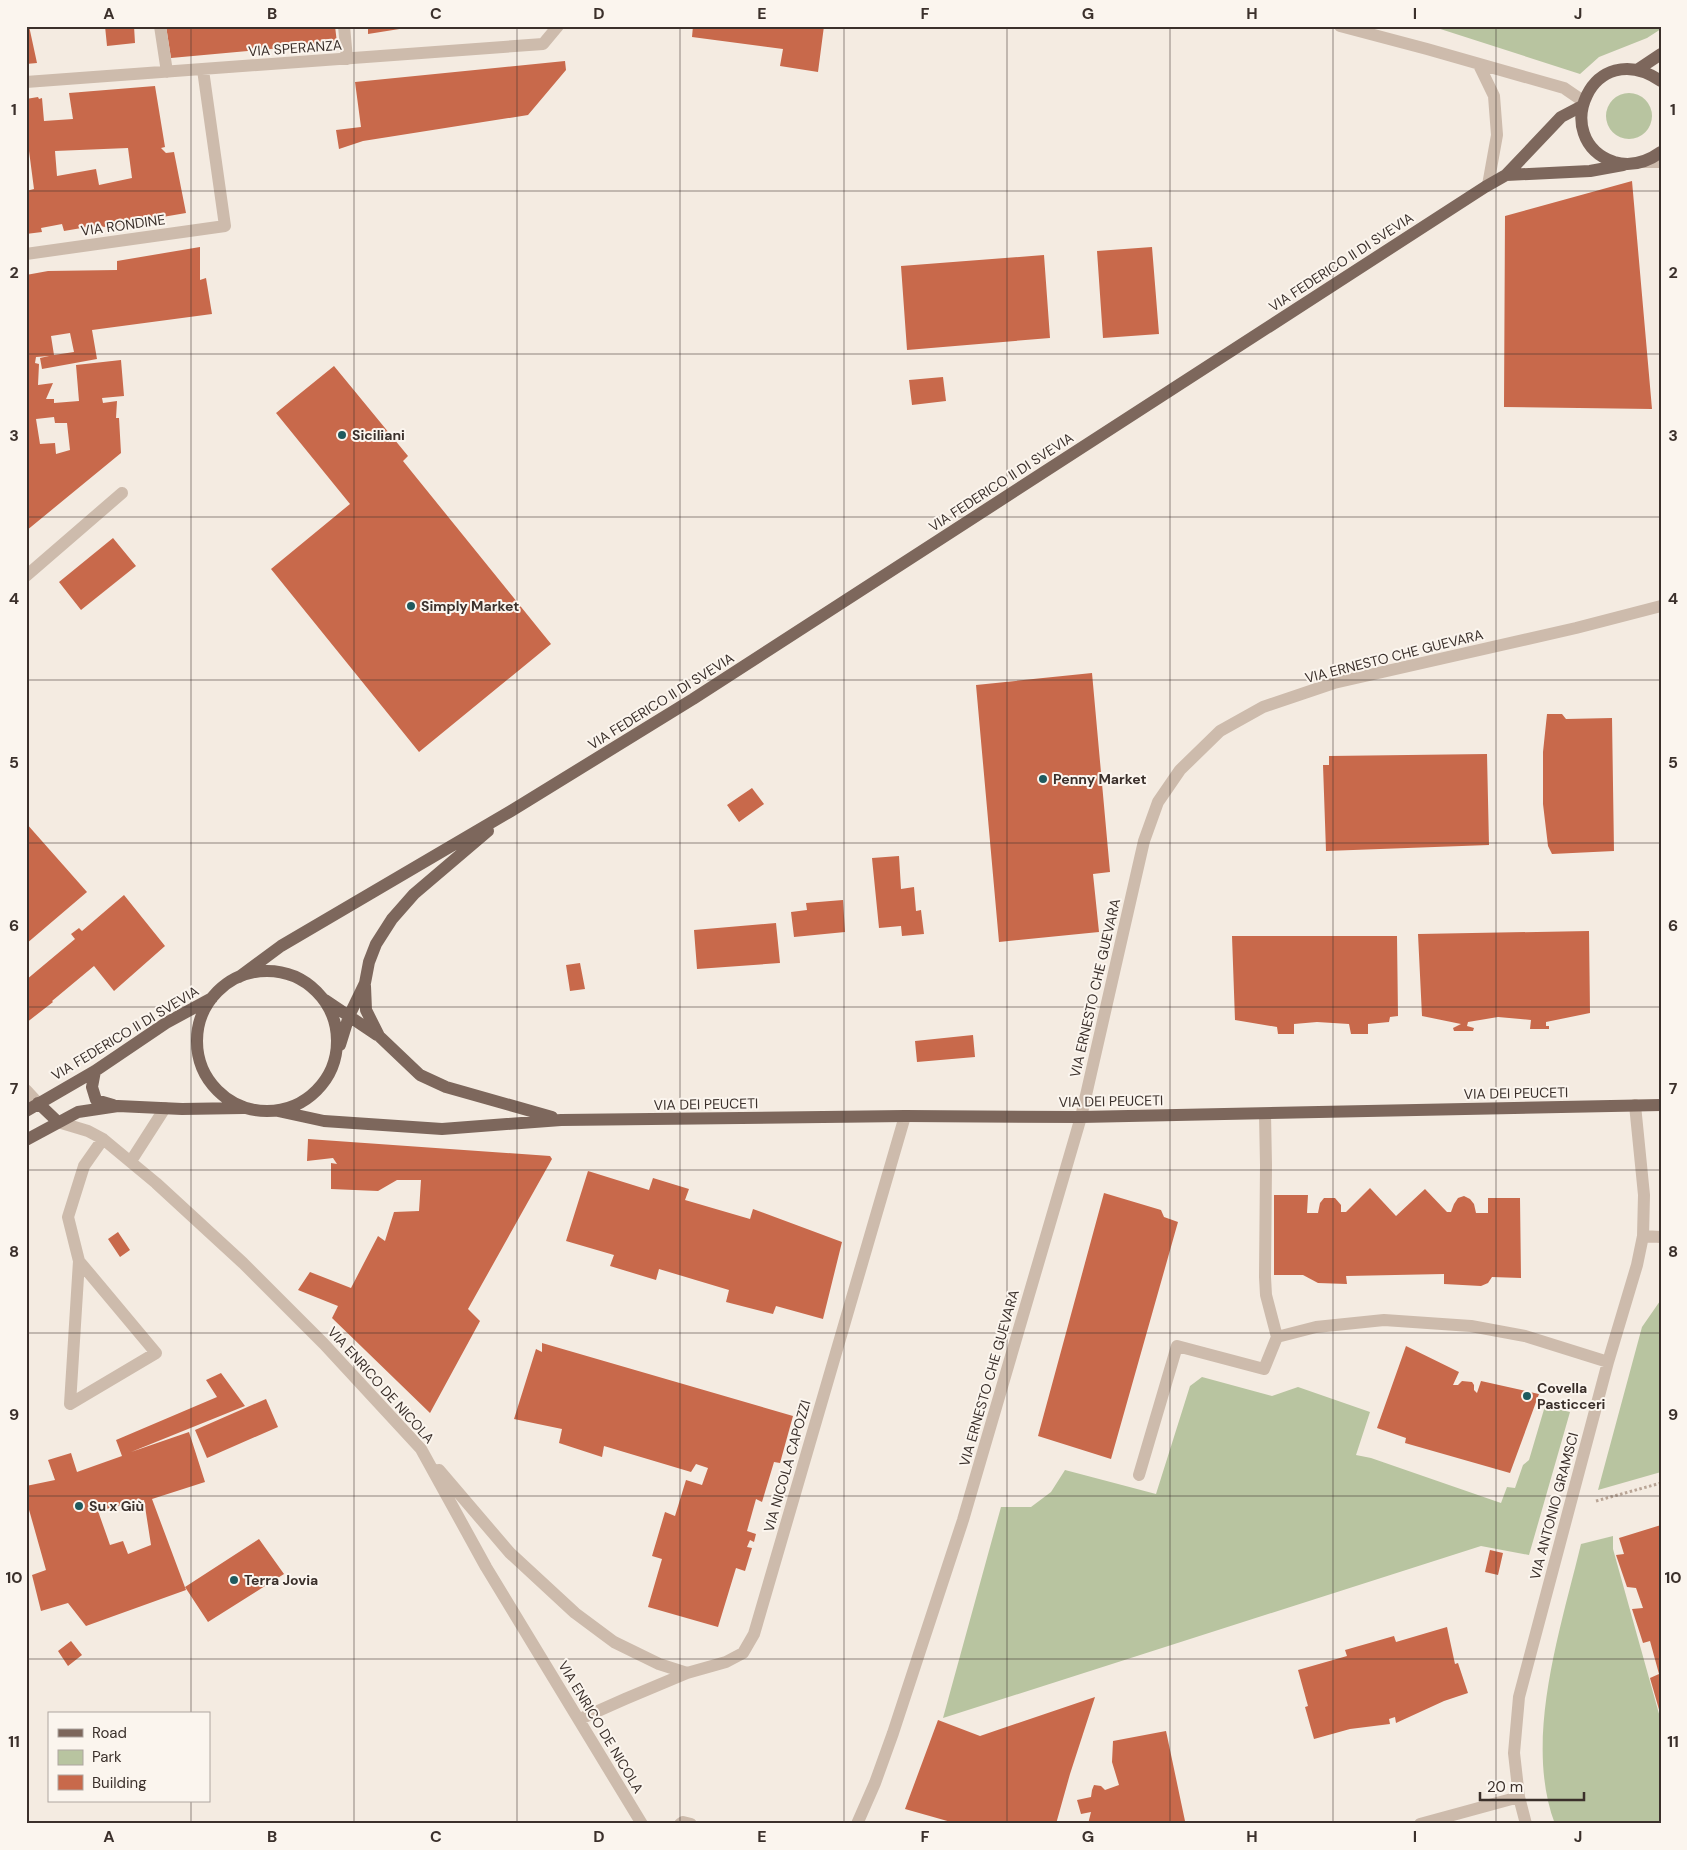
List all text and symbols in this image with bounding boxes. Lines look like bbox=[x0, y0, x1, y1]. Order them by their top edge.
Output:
text: A bbox=[103, 3, 115, 24]
text: B bbox=[267, 3, 277, 24]
text: C bbox=[430, 3, 442, 24]
text: D bbox=[593, 3, 605, 24]
text: E bbox=[757, 3, 767, 24]
text: F bbox=[921, 3, 930, 24]
text: G bbox=[1082, 3, 1094, 24]
text: H bbox=[1246, 3, 1258, 24]
text: I bbox=[1413, 3, 1417, 24]
text: J bbox=[1574, 3, 1582, 24]
street label: VIA SPERANZA bbox=[248, 36, 342, 60]
text: 1 bbox=[11, 99, 17, 120]
text: 1 bbox=[1670, 99, 1676, 120]
street label: VIA FEDERICO II DI SVEVIA bbox=[1265, 208, 1417, 316]
street label: VIA RONDINE bbox=[80, 210, 166, 240]
text: 2 bbox=[9, 262, 19, 283]
text: 2 bbox=[1668, 262, 1678, 283]
text: 3 bbox=[9, 425, 19, 446]
text: 3 bbox=[1668, 425, 1678, 446]
place label: Siciliani bbox=[352, 426, 405, 444]
street label: VIA FEDERICO II DI SVEVIA bbox=[925, 428, 1077, 536]
marker: Siciliani bbox=[336, 429, 348, 441]
text: 4 bbox=[9, 588, 19, 609]
text: 4 bbox=[1668, 588, 1678, 609]
place label: Simply Market bbox=[421, 597, 519, 615]
marker: Simply Market bbox=[405, 600, 417, 612]
street label: VIA ERNESTO CHE GUEVARA bbox=[1303, 625, 1485, 687]
street label: VIA FEDERICO II DI SVEVIA bbox=[585, 649, 737, 753]
text: 5 bbox=[9, 752, 19, 773]
text: 5 bbox=[1668, 752, 1678, 773]
place label: Penny Market bbox=[1053, 770, 1147, 788]
marker: Penny Market bbox=[1037, 773, 1049, 785]
street label: VIA ERNESTO CHE GUEVARA bbox=[1066, 897, 1124, 1079]
text: 6 bbox=[9, 915, 19, 936]
text: 6 bbox=[1668, 915, 1678, 936]
street label: VIA FEDERICO II DI SVEVIA bbox=[48, 982, 202, 1084]
text: 7 bbox=[10, 1078, 19, 1099]
text: 7 bbox=[1669, 1078, 1678, 1099]
street label: VIA DEI PEUCETI bbox=[1464, 1083, 1568, 1103]
street label: VIA DEI PEUCETI bbox=[1059, 1091, 1163, 1111]
street label: VIA DEI PEUCETI bbox=[654, 1094, 758, 1114]
text: 8 bbox=[9, 1241, 19, 1262]
text: 8 bbox=[1668, 1241, 1678, 1262]
street label: VIA ERNESTO CHE GUEVARA bbox=[955, 1288, 1023, 1468]
street label: VIA ENRICO DE NICOLA bbox=[324, 1323, 438, 1447]
place label: Covella Pasticceri bbox=[1537, 1379, 1606, 1413]
marker: Covella Pasticceri bbox=[1521, 1390, 1533, 1402]
street label: VIA NICOLA CAPOZZI bbox=[760, 1398, 814, 1534]
text: 9 bbox=[9, 1404, 19, 1425]
text: 9 bbox=[1668, 1404, 1678, 1425]
street label: VIA ANTONIO GRAMSCI bbox=[1526, 1430, 1582, 1582]
place label: Su x Giù bbox=[89, 1497, 144, 1515]
marker: Su x Giù bbox=[73, 1500, 85, 1512]
text: 10 bbox=[5, 1567, 23, 1588]
text: 10 bbox=[1664, 1567, 1682, 1588]
place label: Terra Jovia bbox=[244, 1571, 318, 1589]
marker: Terra Jovia bbox=[228, 1574, 240, 1586]
street label: VIA ENRICO DE NICOLA bbox=[554, 1658, 648, 1796]
legend bbox=[48, 1712, 210, 1802]
text: Road bbox=[92, 1723, 127, 1743]
text: 11 bbox=[8, 1731, 20, 1752]
text: 11 bbox=[1667, 1731, 1679, 1752]
text: Park bbox=[92, 1747, 122, 1767]
scale bar bbox=[1480, 1770, 1583, 1802]
text: Building bbox=[92, 1773, 147, 1793]
text: 20 m bbox=[1487, 1777, 1523, 1797]
text: A bbox=[103, 1826, 115, 1847]
text: B bbox=[267, 1826, 277, 1847]
text: C bbox=[430, 1826, 442, 1847]
text: D bbox=[593, 1826, 605, 1847]
text: E bbox=[757, 1826, 767, 1847]
text: F bbox=[921, 1826, 930, 1847]
text: G bbox=[1082, 1826, 1094, 1847]
text: H bbox=[1246, 1826, 1258, 1847]
text: I bbox=[1413, 1826, 1417, 1847]
text: J bbox=[1574, 1826, 1582, 1847]

